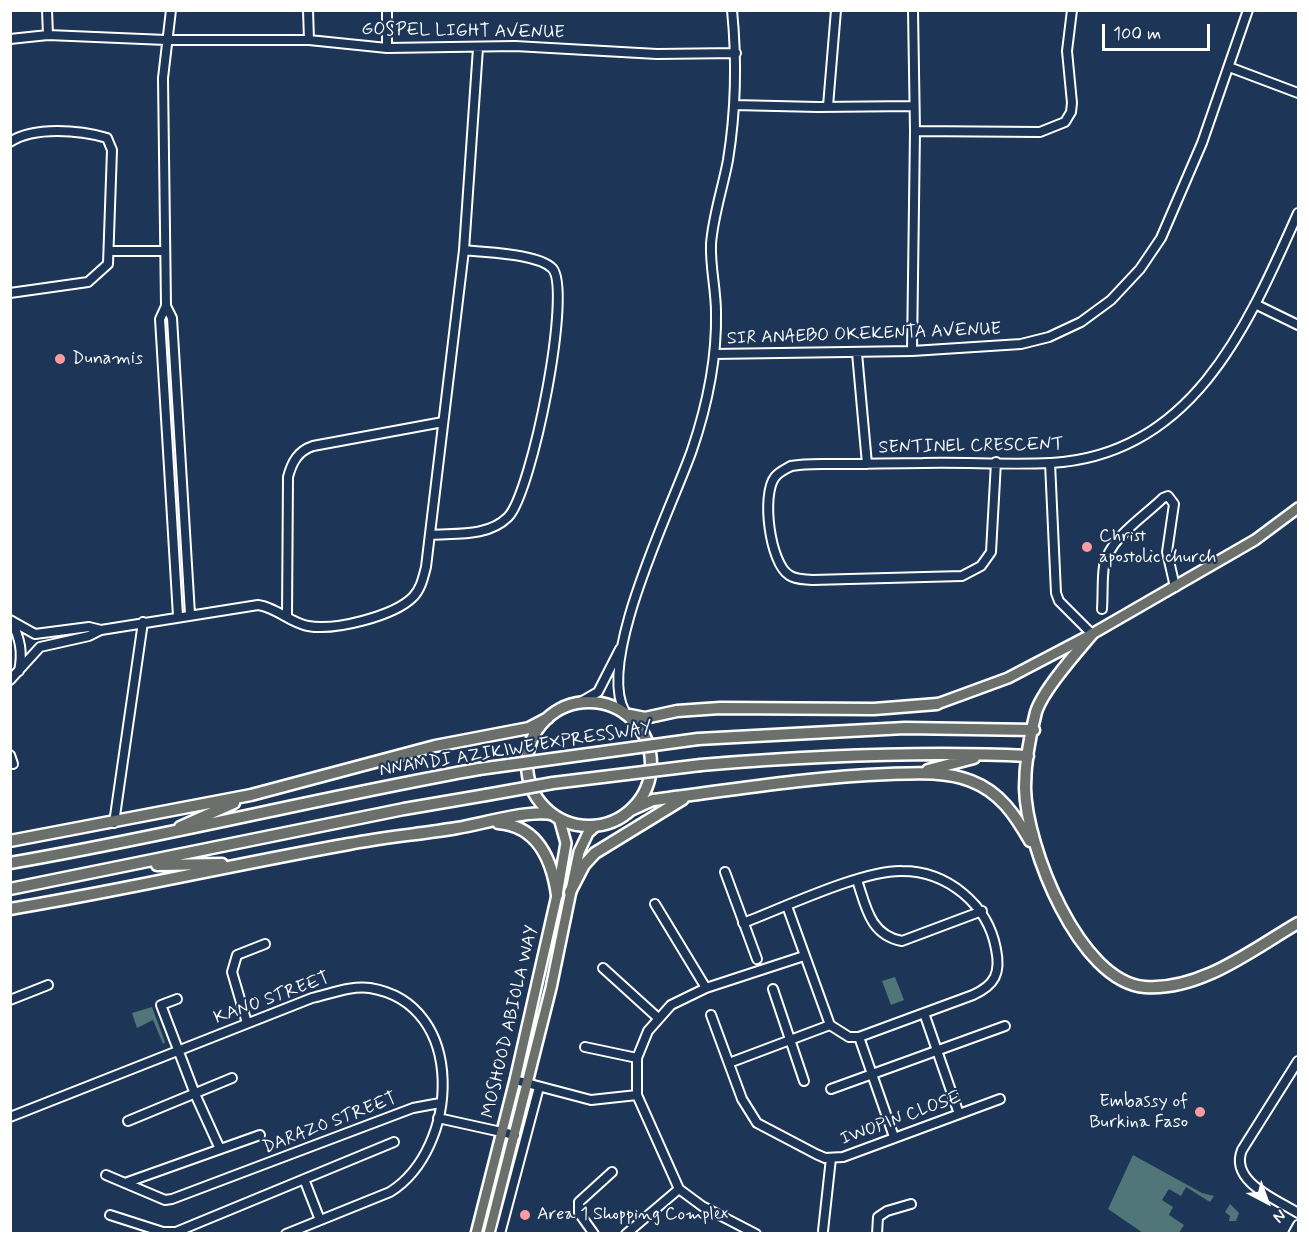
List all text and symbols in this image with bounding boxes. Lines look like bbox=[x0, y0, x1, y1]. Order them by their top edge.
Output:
scale bar bbox=[1105, 12, 1213, 50]
street label: GOSPEL LIGHT AVENUE bbox=[361, 19, 565, 45]
text: 100 m bbox=[1113, 22, 1161, 46]
street label: SIR ANAEBO OKEKENTA AVENUE bbox=[726, 319, 1002, 351]
place label: Dunamis bbox=[72, 348, 143, 370]
marker: Dunamis bbox=[53, 352, 67, 366]
street label: SENTINEL CRESCENT bbox=[878, 435, 1064, 459]
place label: Christ apostolic church bbox=[1099, 526, 1217, 568]
marker: Christ apostolic church bbox=[1080, 540, 1094, 554]
street label: NNAMDI AZIKIWE EXPRESSWAY bbox=[378, 718, 654, 782]
street label: MOSHOOD ABIOLA WAY bbox=[478, 924, 544, 1120]
street label: KANO STREET bbox=[211, 968, 333, 1030]
street label: IWOPIN CLOSE bbox=[838, 1087, 964, 1151]
street label: DARAZO STREET bbox=[260, 1088, 400, 1160]
place label: Embassy of Burkina Faso bbox=[1089, 1091, 1188, 1134]
marker: Embassy of Burkina Faso bbox=[1193, 1105, 1207, 1119]
north arrow bbox=[1237, 1172, 1297, 1232]
place label: Area 1 Shopping Complex bbox=[537, 1204, 728, 1226]
text: N bbox=[1268, 1205, 1290, 1227]
marker: Area 1 Shopping Complex bbox=[518, 1208, 532, 1222]

